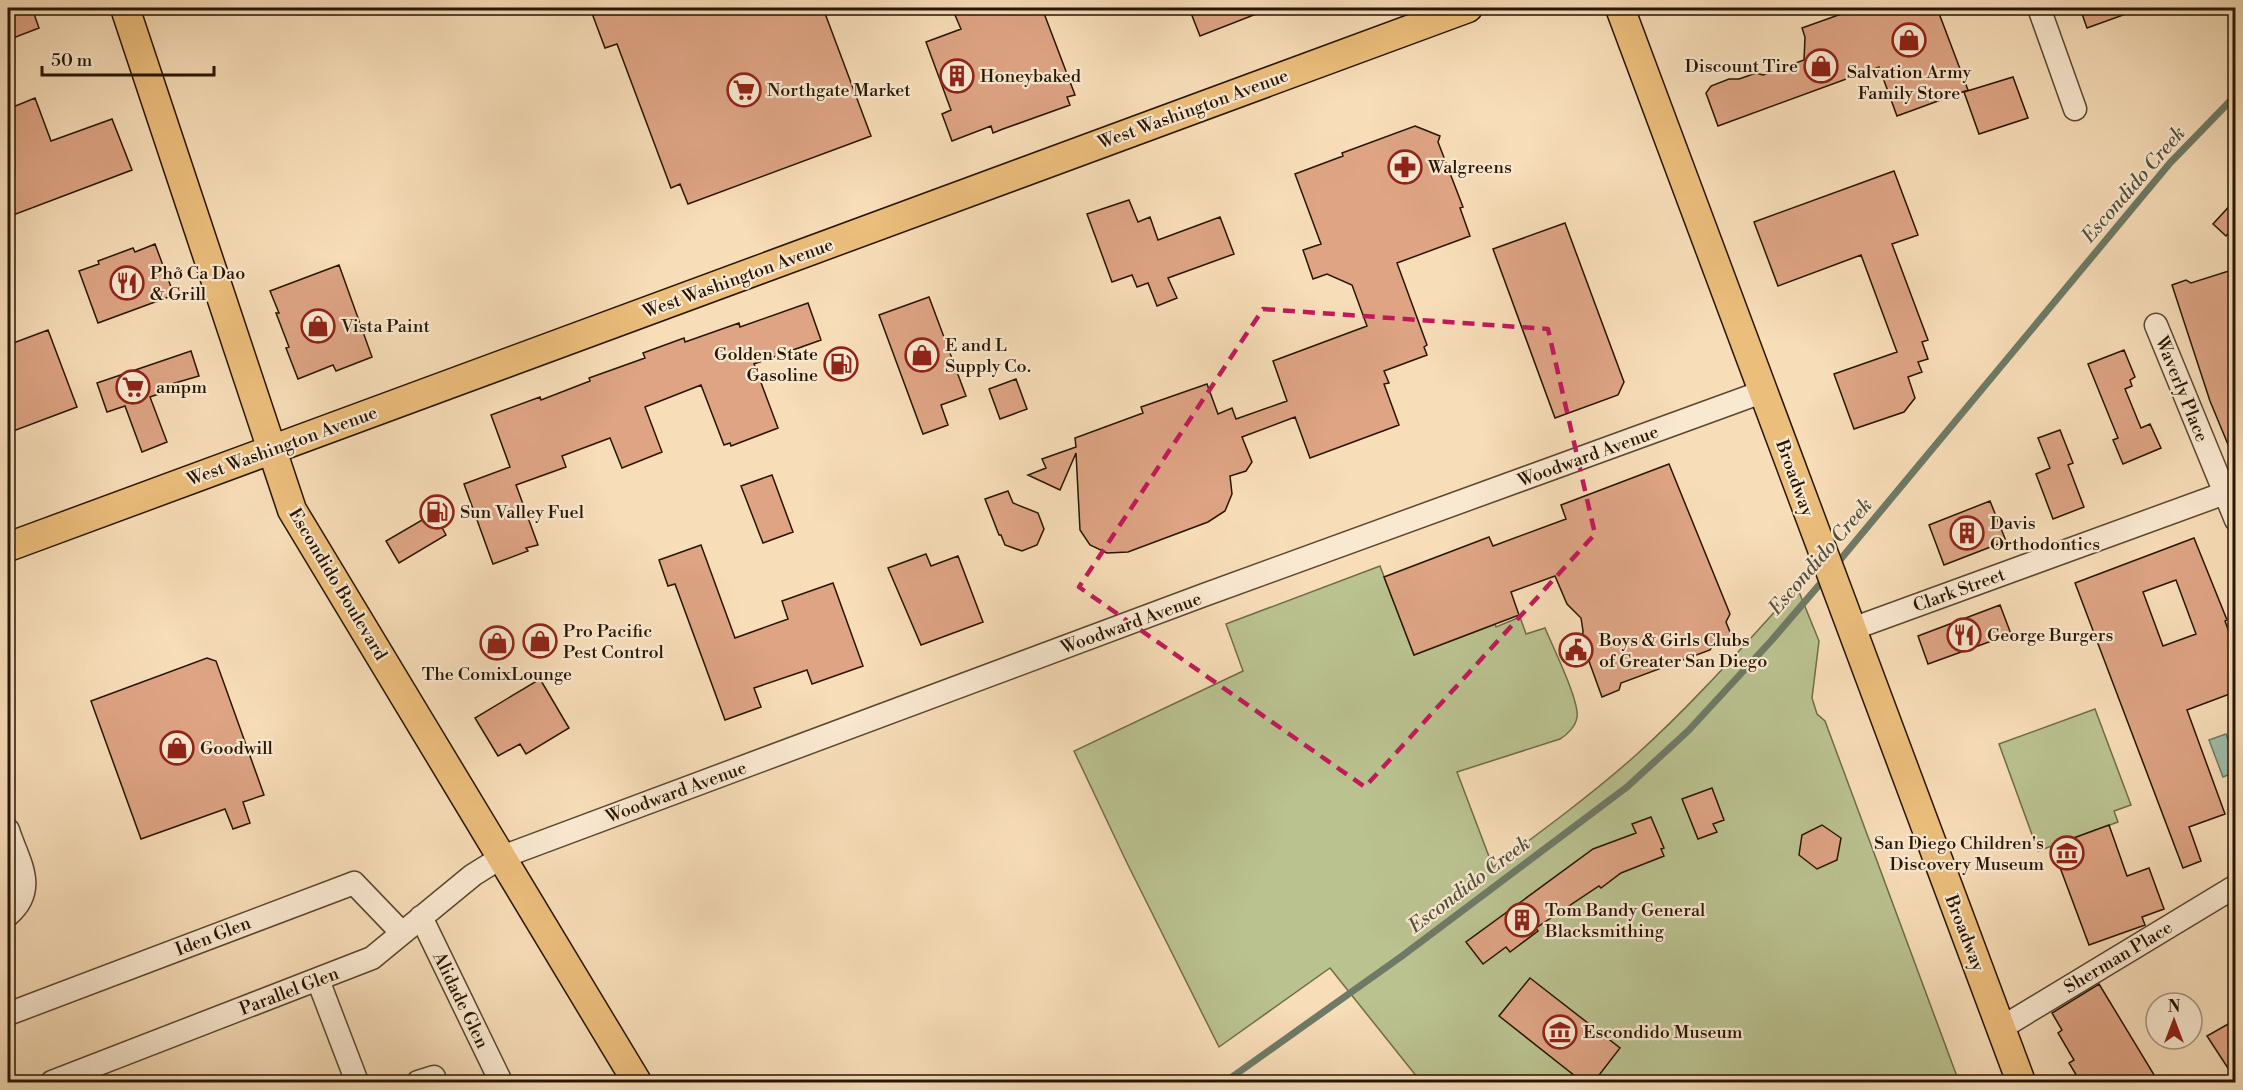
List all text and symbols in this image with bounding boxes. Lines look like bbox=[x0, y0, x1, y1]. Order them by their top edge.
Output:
shop icon: Salvation Army Family Store bbox=[1891, 22, 1927, 58]
scale bar bbox=[42, 39, 214, 77]
shop icon: Discount Tire bbox=[1803, 48, 1839, 84]
text: 50 m bbox=[51, 49, 93, 72]
place label: Discount Tire bbox=[1685, 55, 1798, 78]
building icon: Honeybaked bbox=[939, 58, 975, 94]
place label: Salvation Army Family Store bbox=[1847, 61, 1972, 105]
street label: West Washington Avenue bbox=[1094, 64, 1292, 155]
place label: Honeybaked bbox=[980, 65, 1082, 88]
supermarket icon: Northgate Market bbox=[726, 72, 762, 108]
place label: Northgate Market bbox=[767, 79, 911, 102]
water label: Escondido Creek bbox=[2076, 122, 2191, 249]
pharmacy icon: Walgreens bbox=[1387, 149, 1423, 185]
place label: Walgreens bbox=[1427, 156, 1512, 179]
street label: West Washington Avenue bbox=[639, 233, 837, 324]
place label: Phở Ca Dao & Grill bbox=[150, 262, 245, 306]
restaurant icon: Phở Ca Dao & Grill bbox=[109, 265, 145, 301]
shop icon: Vista Paint bbox=[300, 308, 336, 344]
place label: Vista Paint bbox=[340, 315, 430, 338]
street label: Waverly Place bbox=[2149, 332, 2213, 446]
place label: E and L Supply Co. bbox=[945, 334, 1031, 378]
shop icon: E and L Supply Co. bbox=[904, 337, 940, 373]
place label: Golden State Gasoline bbox=[714, 343, 818, 387]
fuel station icon: Golden State Gasoline bbox=[823, 346, 859, 382]
supermarket icon: ampm bbox=[115, 369, 151, 405]
place label: ampm bbox=[156, 376, 207, 399]
street label: West Washington Avenue bbox=[183, 401, 381, 492]
street label: Woodward Avenue bbox=[1514, 420, 1662, 493]
street label: Broadway bbox=[1770, 436, 1819, 520]
fuel station icon: Sun Valley Fuel bbox=[419, 494, 455, 530]
water label: Escondido Creek bbox=[1763, 494, 1878, 621]
place label: Sun Valley Fuel bbox=[460, 501, 585, 524]
street label: Escondido Boulevard bbox=[283, 504, 393, 665]
place label: Davis Orthodontics bbox=[1990, 512, 2100, 556]
building icon: Davis Orthodontics bbox=[1949, 515, 1985, 551]
street label: Clark Street bbox=[1910, 563, 2009, 618]
street label: Woodward Avenue bbox=[1057, 587, 1205, 660]
restaurant icon: George Burgers bbox=[1946, 617, 1982, 653]
place label: Pro Pacific Pest Control bbox=[563, 620, 665, 664]
shop icon: Pro Pacific Pest Control bbox=[522, 623, 558, 659]
place label: George Burgers bbox=[1987, 624, 2114, 647]
shop icon: The ComixLounge bbox=[479, 625, 515, 661]
place label: Boys & Girls Clubs of Greater San Diego bbox=[1598, 629, 1767, 673]
public building icon: Boys & Girls Clubs of Greater San Diego bbox=[1558, 632, 1594, 668]
place label: The ComixLounge bbox=[422, 663, 572, 686]
shop icon: Goodwill bbox=[159, 730, 195, 766]
place label: Goodwill bbox=[200, 737, 274, 760]
street label: Woodward Avenue bbox=[602, 756, 750, 829]
water label: Escondido Creek bbox=[1403, 831, 1536, 940]
place label: San Diego Children's Discovery Museum bbox=[1874, 832, 2044, 876]
museum icon: San Diego Children's Discovery Museum bbox=[2049, 835, 2085, 871]
street label: Broadway bbox=[1939, 891, 1990, 975]
place label: Tom Bandy General Blacksmithing bbox=[1544, 899, 1706, 943]
building icon: Tom Bandy General Blacksmithing bbox=[1504, 902, 1540, 938]
street label: Iden Glen bbox=[172, 911, 254, 961]
street label: Sherman Place bbox=[2060, 916, 2177, 999]
street label: Alidade Glen bbox=[427, 947, 494, 1052]
street label: Parallel Glen bbox=[236, 962, 342, 1021]
north arrow bbox=[2144, 991, 2204, 1051]
text: N bbox=[2168, 997, 2181, 1017]
museum icon: Escondido Museum bbox=[1542, 1014, 1578, 1050]
place label: Escondido Museum bbox=[1583, 1021, 1743, 1044]

